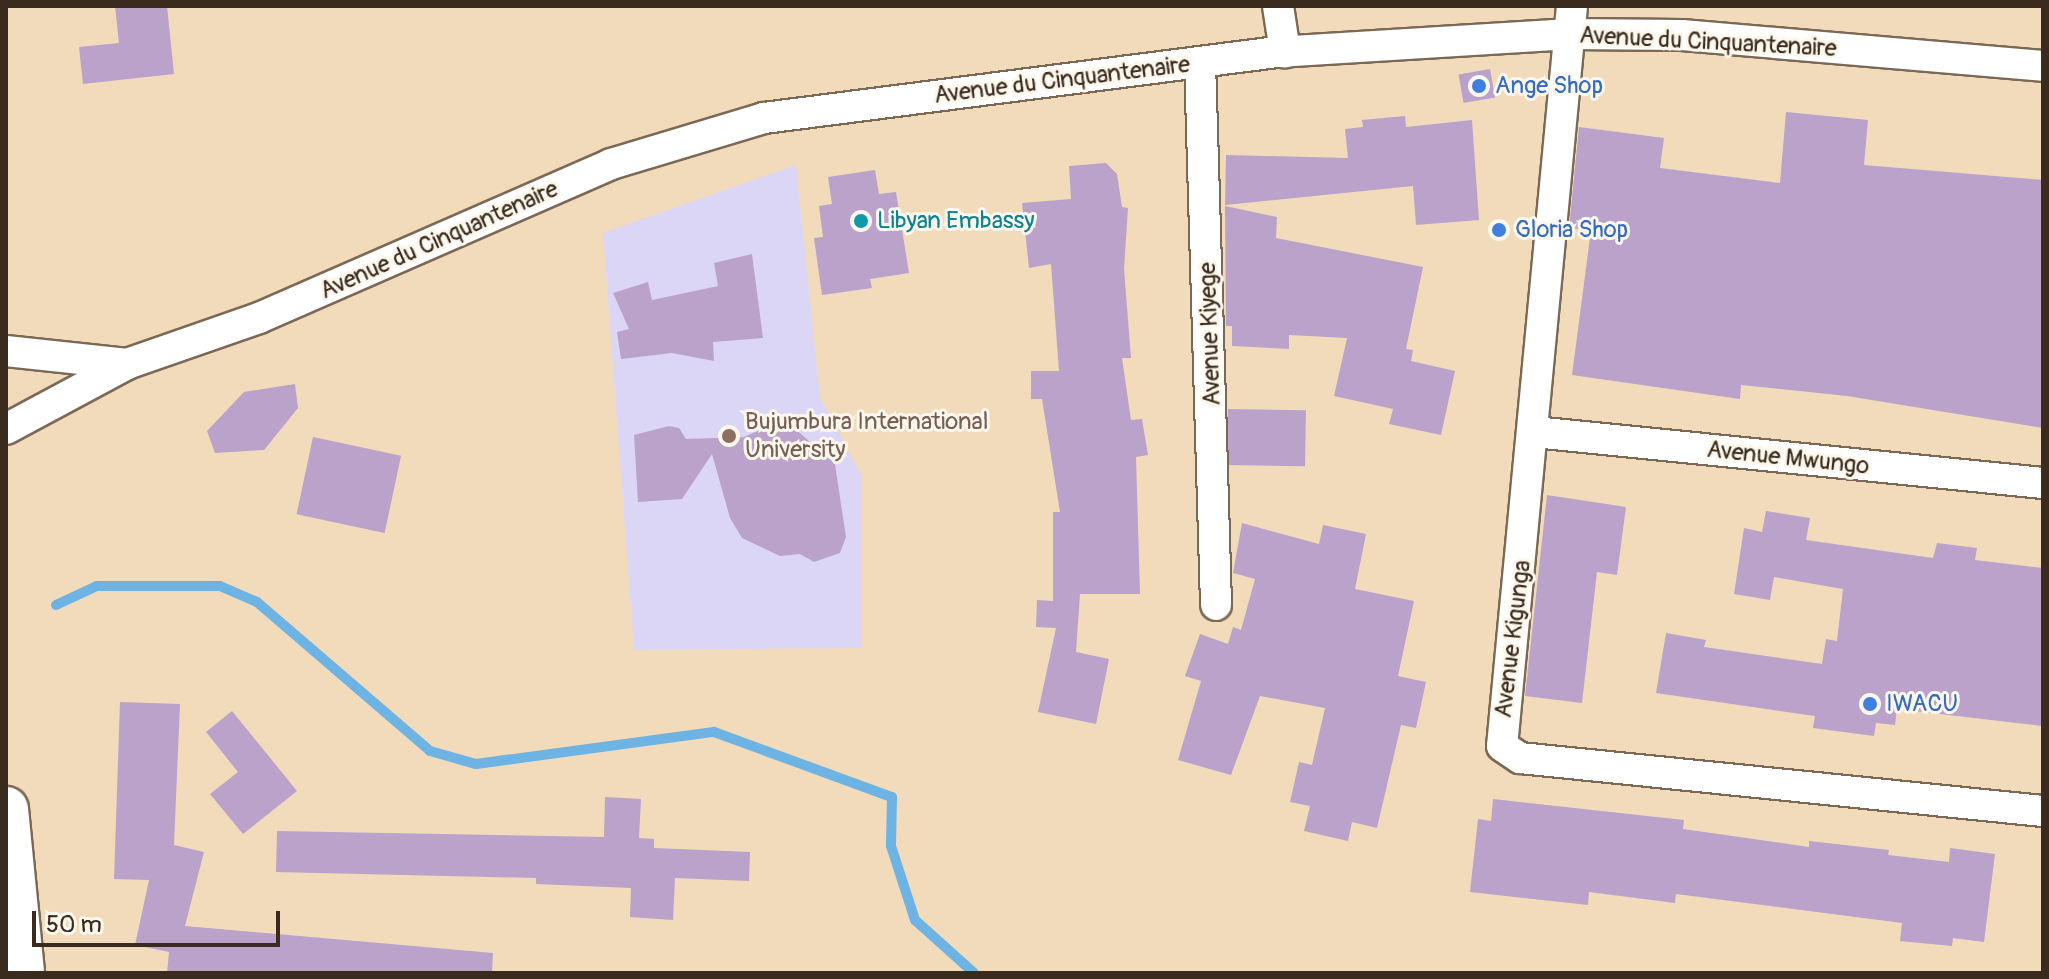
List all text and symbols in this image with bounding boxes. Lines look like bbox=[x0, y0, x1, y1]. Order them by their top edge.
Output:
street label: Avenue du Cinquantenaire bbox=[1579, 21, 1837, 63]
street label: Avenue du Cinquantenaire bbox=[932, 50, 1192, 110]
place label: Ange Shop bbox=[1495, 72, 1603, 100]
marker: Ange Shop bbox=[1470, 77, 1488, 95]
street label: Avenue du Cinquantenaire bbox=[316, 174, 562, 306]
place label: Libyan Embassy bbox=[877, 207, 1035, 235]
marker: Libyan Embassy bbox=[852, 212, 870, 230]
place label: Gloria Shop bbox=[1515, 216, 1628, 244]
marker: Gloria Shop bbox=[1490, 221, 1508, 239]
street label: Avenue Kiyege bbox=[1193, 262, 1227, 406]
place label: Bujumbura International University bbox=[745, 408, 988, 464]
marker: Bujumbura International University bbox=[720, 427, 738, 445]
street label: Avenue Mwungo bbox=[1705, 435, 1871, 481]
street label: Avenue Kigunga bbox=[1489, 558, 1537, 720]
place label: IWACU bbox=[1886, 690, 1958, 718]
marker: IWACU bbox=[1861, 695, 1879, 713]
scale bar bbox=[36, 895, 284, 945]
text: 50 m bbox=[46, 910, 102, 939]

